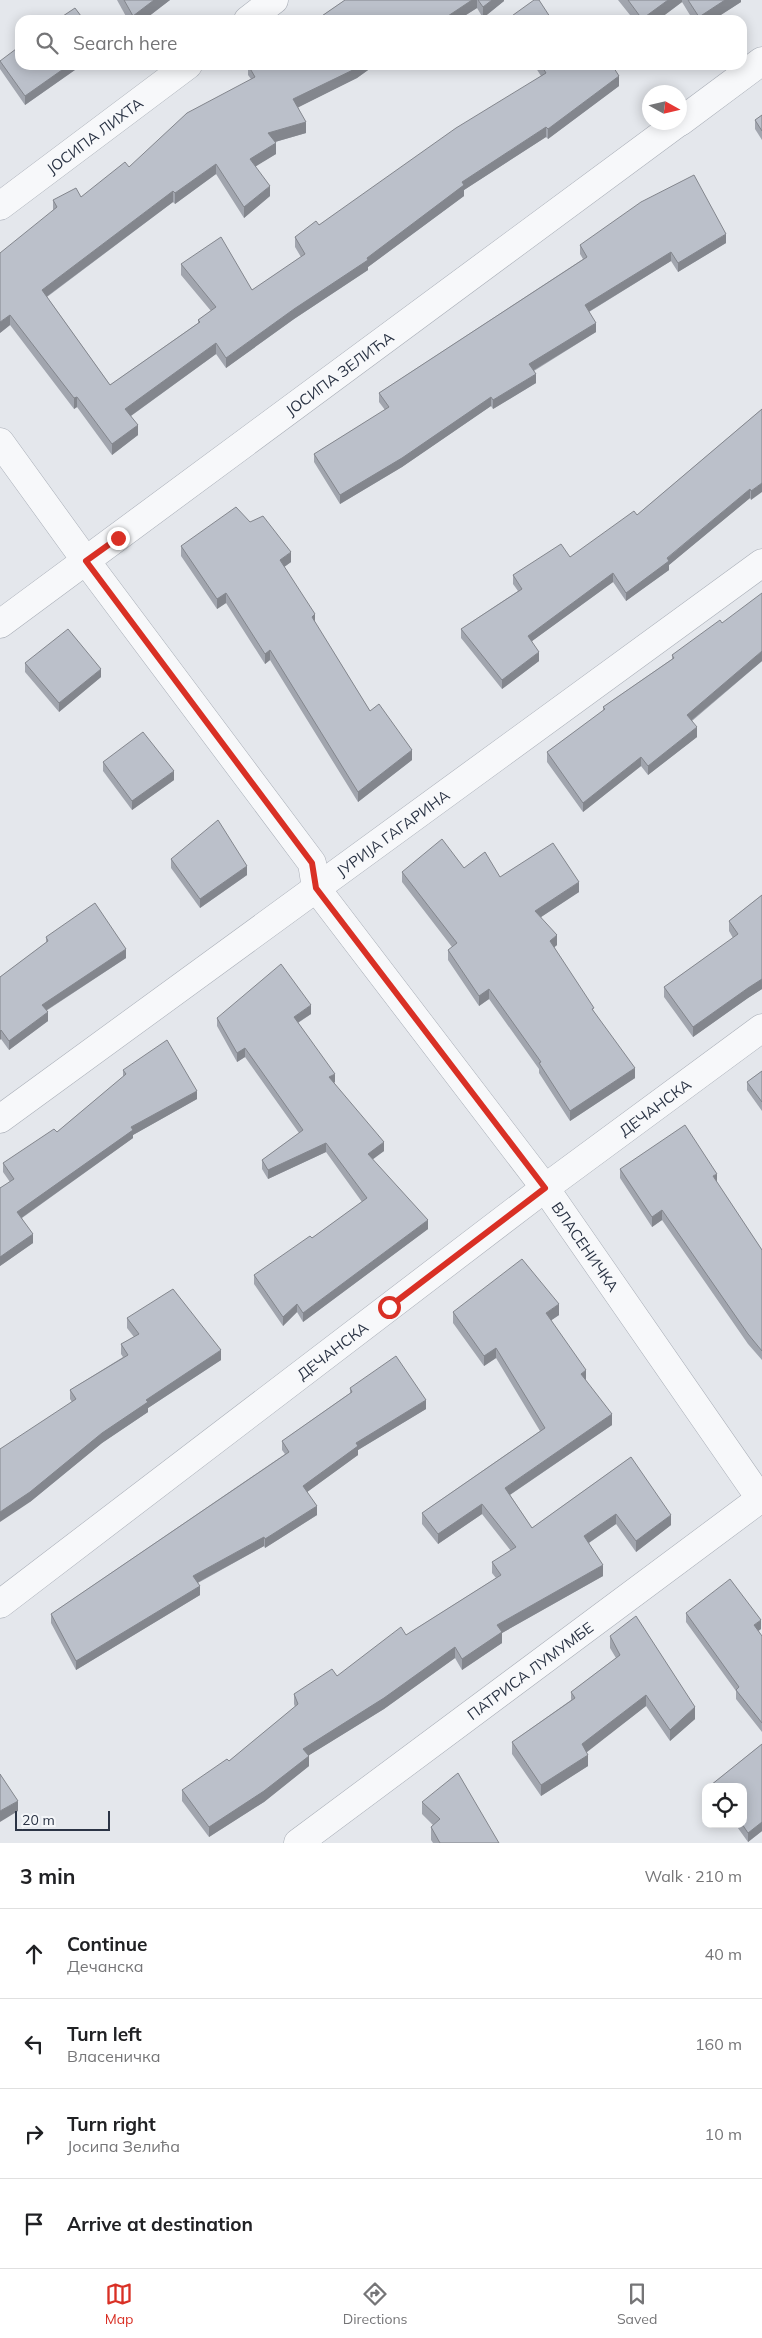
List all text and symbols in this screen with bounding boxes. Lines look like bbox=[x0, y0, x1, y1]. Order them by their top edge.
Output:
search box bbox=[15, 15, 747, 70]
icon: search bbox=[33, 29, 61, 57]
text: Search here bbox=[73, 31, 177, 55]
north arrow bbox=[642, 85, 687, 130]
street label: ЈОСИПА ЛИХТА bbox=[42, 93, 146, 178]
street label: ЈОСИПА ЗЕЛИЋА bbox=[282, 327, 397, 419]
route end bbox=[107, 527, 130, 550]
street label: ЈУРИЈА ГАГАРИНА bbox=[332, 785, 453, 880]
street label: ДЕЧАНСКА bbox=[615, 1074, 694, 1140]
street label: ВЛАСЕНИЧКА bbox=[548, 1198, 623, 1295]
route start bbox=[378, 1296, 401, 1319]
street label: ДЕЧАНСКА bbox=[293, 1317, 372, 1384]
street label: ПАТРИСА ЛУМУМБЕ bbox=[463, 1617, 597, 1724]
map controls bbox=[702, 1783, 747, 1828]
button: locate bbox=[702, 1783, 747, 1828]
scale bar bbox=[15, 1808, 110, 1831]
text: 20 m bbox=[22, 1811, 55, 1829]
text: 3 min bbox=[20, 1863, 75, 1889]
text: Walk · 210 m bbox=[644, 1866, 742, 1886]
text: Continue bbox=[67, 1932, 147, 1956]
icon: ahead bbox=[20, 1940, 48, 1968]
text: 40 m bbox=[705, 1944, 742, 1964]
text: Дечанска bbox=[67, 1956, 143, 1976]
text: Turn left bbox=[67, 2022, 142, 2046]
icon: left bbox=[20, 2030, 48, 2058]
text: 160 m bbox=[695, 2034, 742, 2054]
text: Власеничка bbox=[67, 2046, 160, 2066]
text: Turn right bbox=[67, 2112, 156, 2136]
icon: right bbox=[20, 2120, 48, 2148]
text: 10 m bbox=[705, 2124, 742, 2144]
text: Јосипа Зелића bbox=[67, 2136, 180, 2156]
icon: arrive bbox=[20, 2210, 48, 2238]
text: Arrive at destination bbox=[67, 2212, 253, 2236]
tab: Map bbox=[105, 2280, 133, 2328]
tab: Directions bbox=[343, 2280, 408, 2328]
tab: Saved bbox=[617, 2280, 657, 2328]

